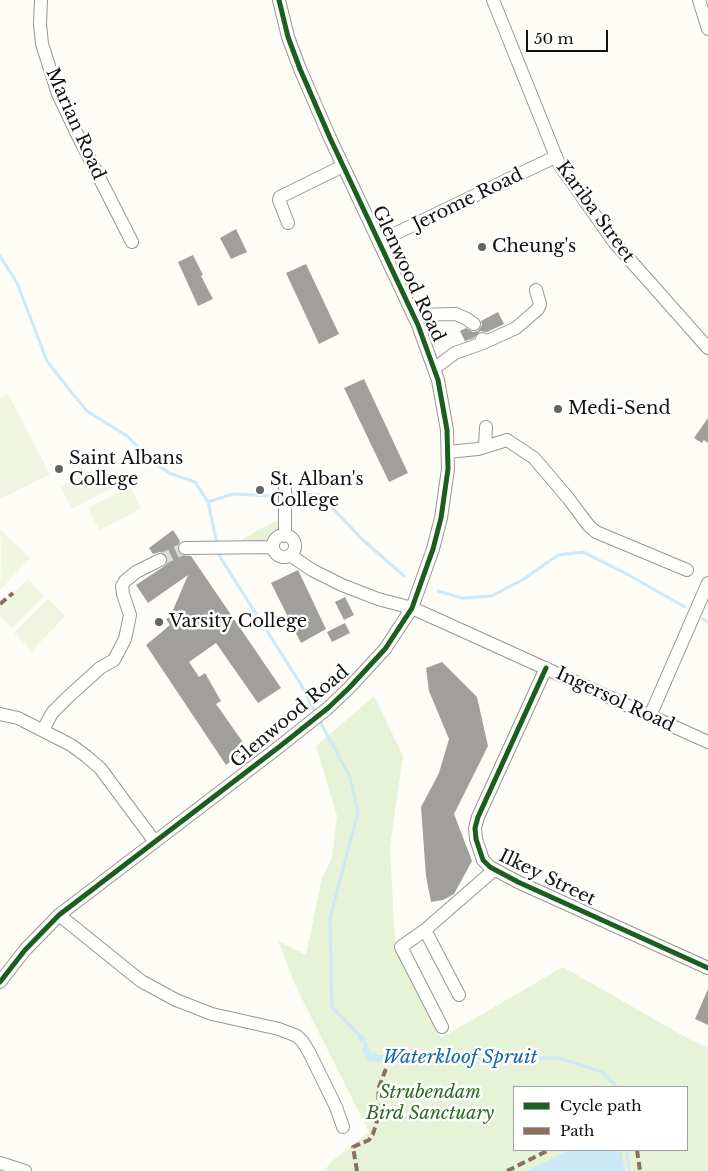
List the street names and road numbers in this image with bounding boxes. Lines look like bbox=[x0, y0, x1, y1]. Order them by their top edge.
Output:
street label: Marian Road bbox=[41, 65, 109, 183]
street label: Kariba Street bbox=[551, 157, 639, 267]
street label: Jerome Road bbox=[409, 164, 527, 236]
street label: Glenwood Road bbox=[367, 203, 449, 345]
street label: Glenwood Road bbox=[227, 661, 353, 773]
street label: Ingersol Road bbox=[552, 663, 678, 737]
street label: Ilkey Street bbox=[495, 845, 599, 911]

